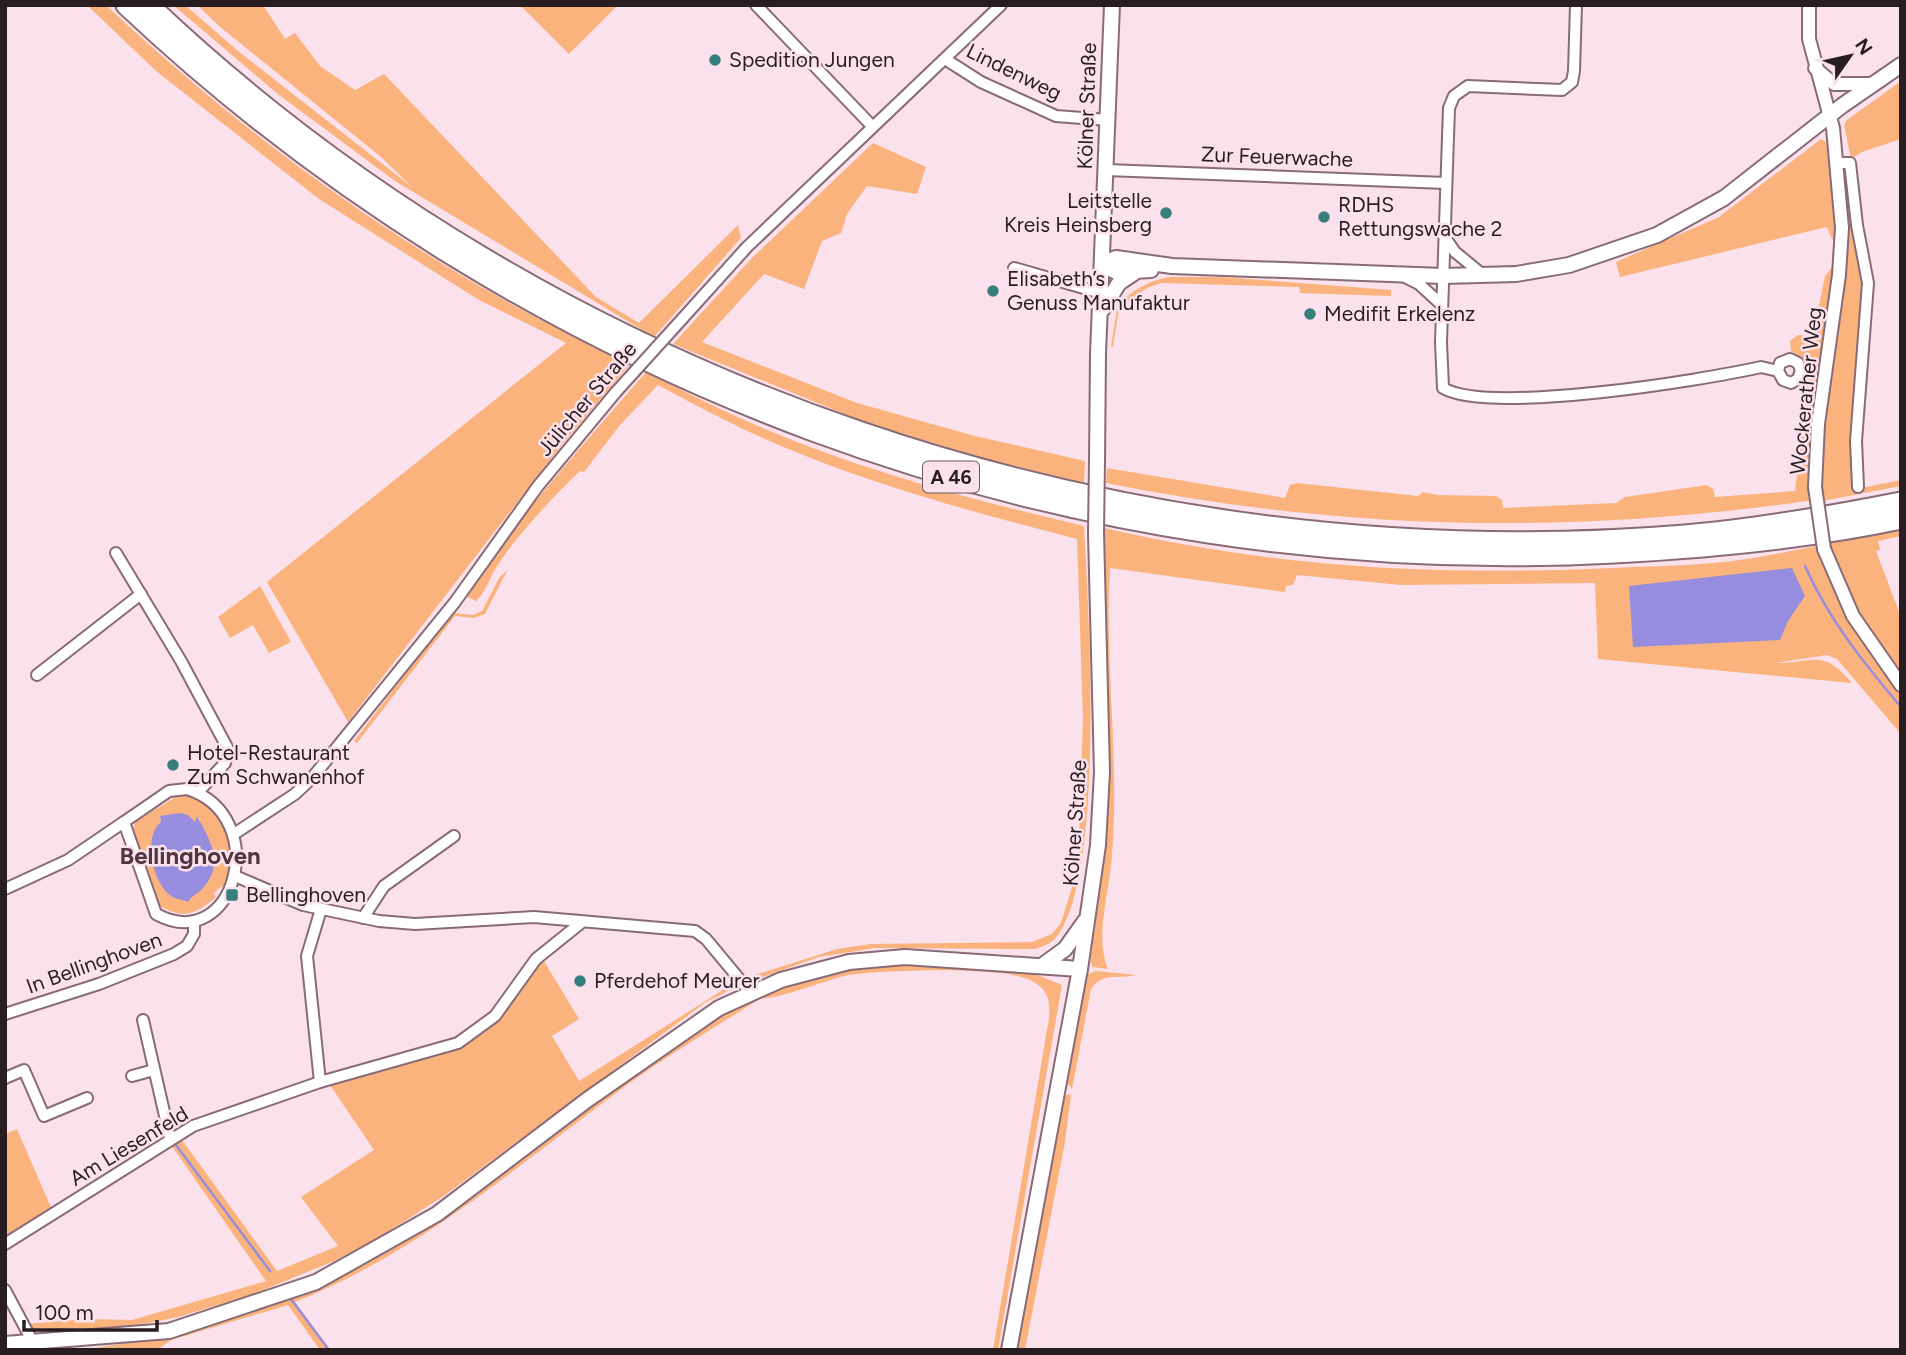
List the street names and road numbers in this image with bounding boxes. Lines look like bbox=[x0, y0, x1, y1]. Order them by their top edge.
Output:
street label: Lindenweg bbox=[963, 38, 1066, 105]
street label: Kölner Straße bbox=[1072, 42, 1101, 170]
street label: Zur Feuerwache bbox=[1201, 141, 1353, 172]
street label: Wockerather Weg bbox=[1784, 306, 1827, 476]
street label: Jülicher Straße bbox=[532, 337, 641, 461]
road number: A 46 bbox=[923, 462, 979, 492]
street label: Kölner Straße bbox=[1058, 759, 1091, 887]
street label: In Bellinghoven bbox=[23, 926, 165, 999]
street label: Am Liesenfeld bbox=[65, 1100, 192, 1191]

